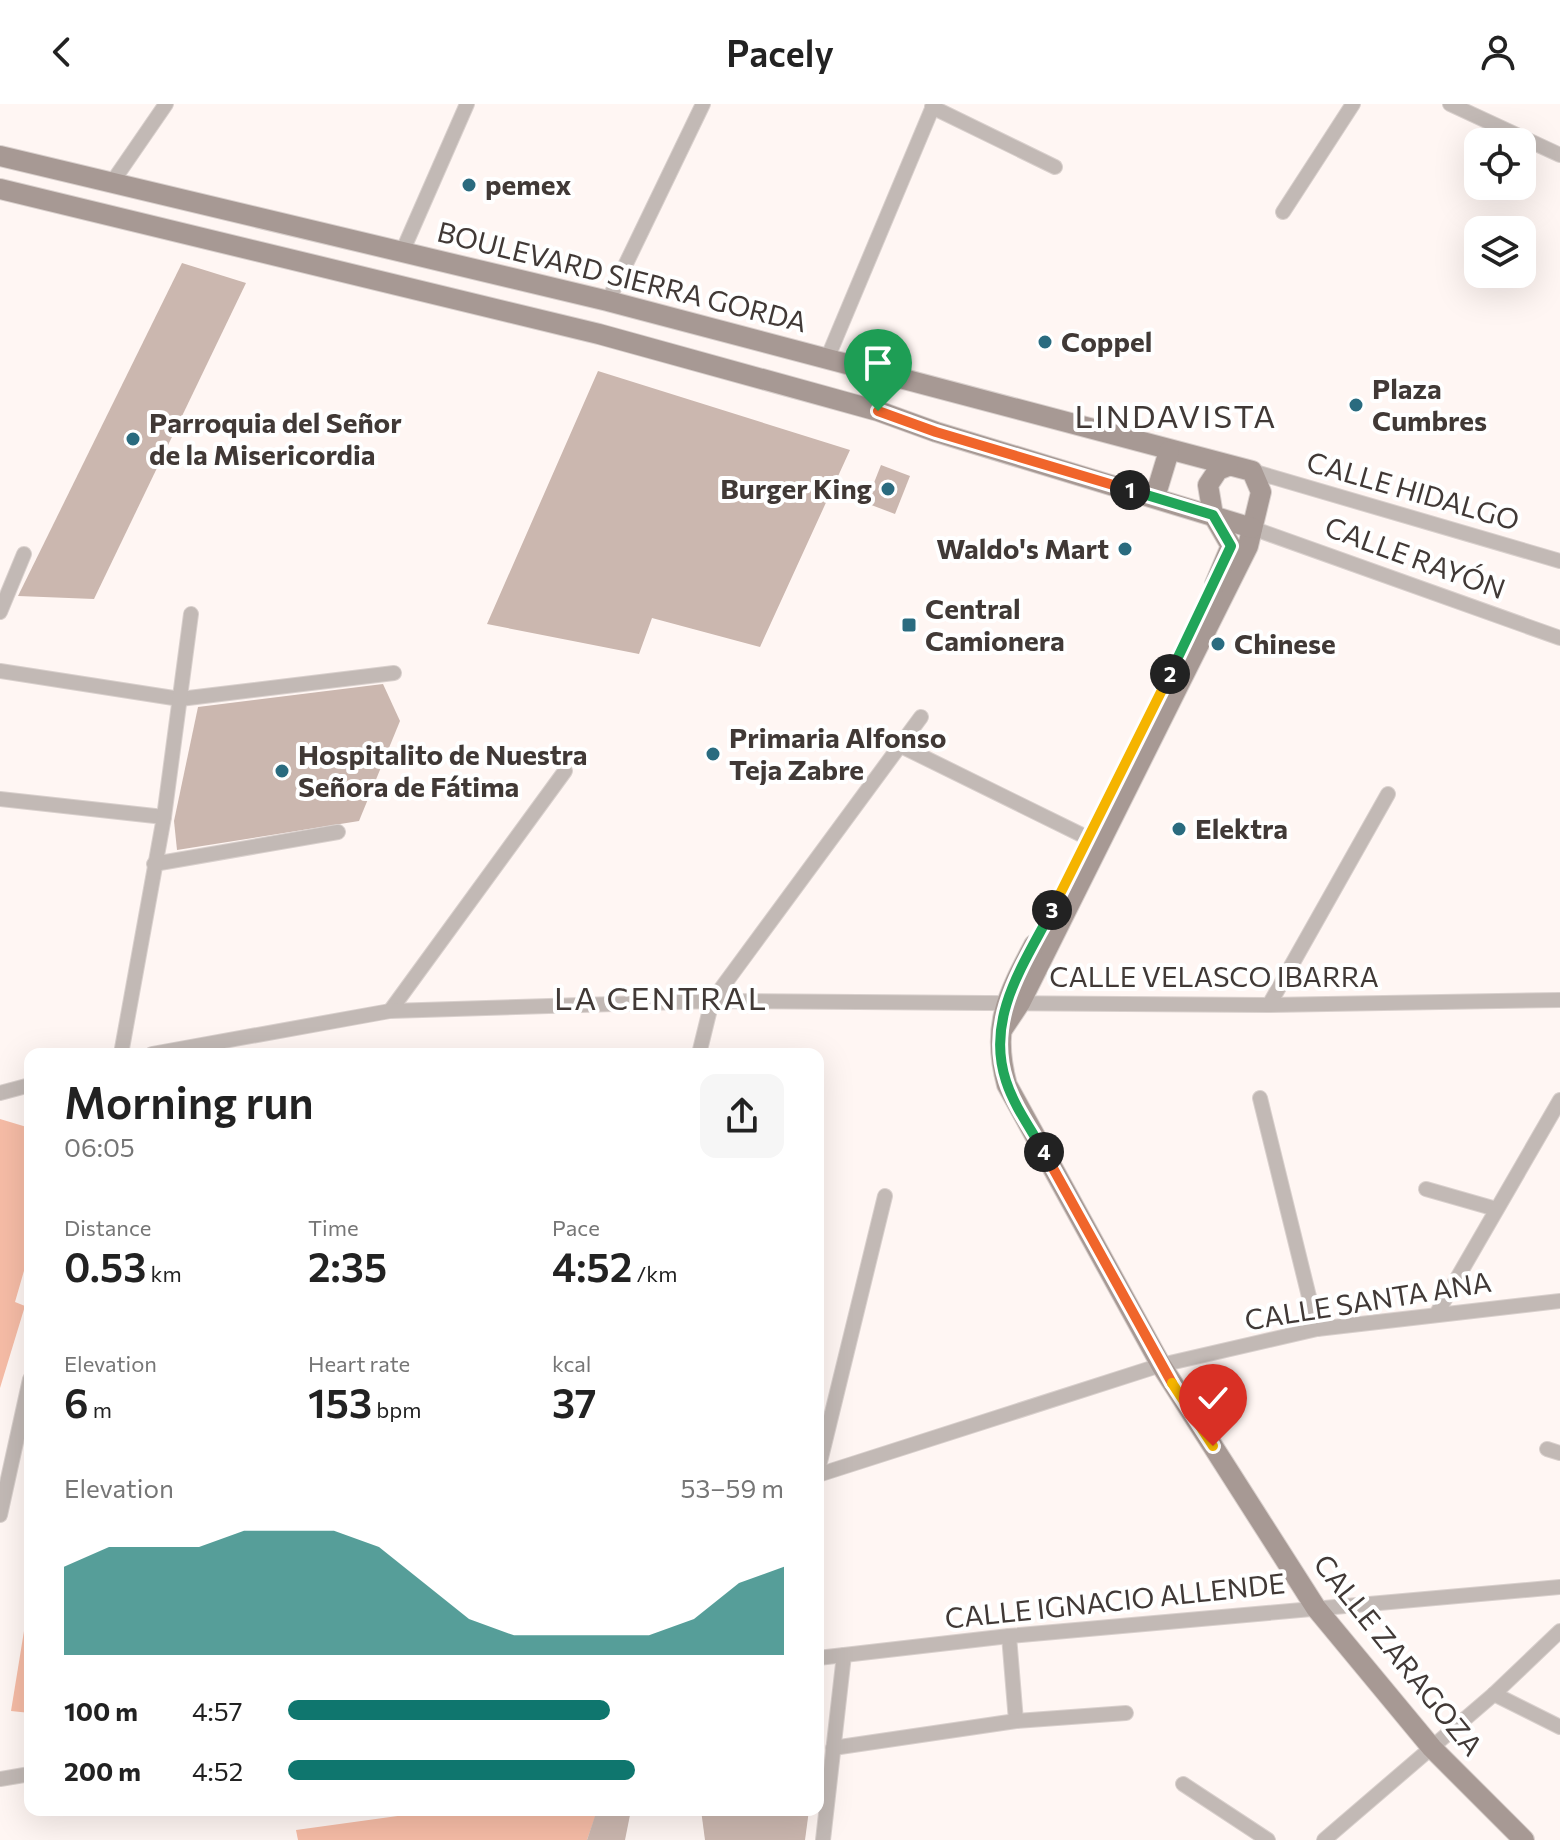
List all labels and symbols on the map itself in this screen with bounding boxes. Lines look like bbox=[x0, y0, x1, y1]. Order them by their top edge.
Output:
place label: pemex bbox=[485, 167, 571, 201]
marker: pemex bbox=[460, 176, 478, 194]
street label: BOULEVARD SIERRA GORDA bbox=[434, 214, 811, 338]
place label: Coppel bbox=[1061, 324, 1152, 358]
pin bbox=[844, 329, 912, 411]
marker: Coppel bbox=[1036, 333, 1054, 351]
place label: Plaza Cumbres bbox=[1372, 371, 1487, 437]
district label: LINDAVISTA bbox=[1075, 395, 1277, 435]
marker: Plaza Cumbres bbox=[1347, 396, 1365, 414]
place label: Parroquia del Señor de la Misericordia bbox=[149, 405, 402, 471]
marker: Parroquia del Señor de la Misericordia bbox=[124, 430, 142, 448]
street label: CALLE HIDALGO bbox=[1303, 443, 1523, 537]
pin: 1 bbox=[1110, 470, 1150, 510]
place label: Burger King bbox=[720, 471, 872, 505]
marker: Burger King bbox=[879, 480, 897, 498]
street label: CALLE RAYÓN bbox=[1321, 509, 1510, 605]
place label: Waldo's Mart bbox=[936, 531, 1109, 565]
marker: Waldo's Mart bbox=[1116, 540, 1134, 558]
place label: Central Camionera bbox=[925, 591, 1065, 657]
marker: Central Camionera bbox=[900, 616, 918, 634]
place label: Chinese bbox=[1234, 626, 1336, 660]
marker: Chinese bbox=[1209, 635, 1227, 653]
pin: 2 bbox=[1150, 654, 1190, 694]
place label: Primaria Alfonso Teja Zabre bbox=[729, 720, 947, 786]
place label: Hospitalito de Nuestra Señora de Fátima bbox=[298, 737, 588, 803]
marker: Primaria Alfonso Teja Zabre bbox=[704, 745, 722, 763]
marker: Hospitalito de Nuestra Señora de Fátima bbox=[273, 762, 291, 780]
place label: Elektra bbox=[1195, 811, 1288, 845]
marker: Elektra bbox=[1170, 820, 1188, 838]
pin: 3 bbox=[1032, 890, 1072, 930]
street label: CALLE VELASCO IBARRA bbox=[1049, 959, 1379, 993]
district label: LA CENTRAL bbox=[554, 977, 768, 1017]
pin: 4 bbox=[1024, 1132, 1064, 1172]
street label: CALLE SANTA ANA bbox=[1242, 1264, 1494, 1336]
pin bbox=[1179, 1364, 1247, 1446]
street label: CALLE ZARAGOZA bbox=[1307, 1547, 1490, 1762]
street label: CALLE IGNACIO ALLENDE bbox=[943, 1565, 1287, 1635]

